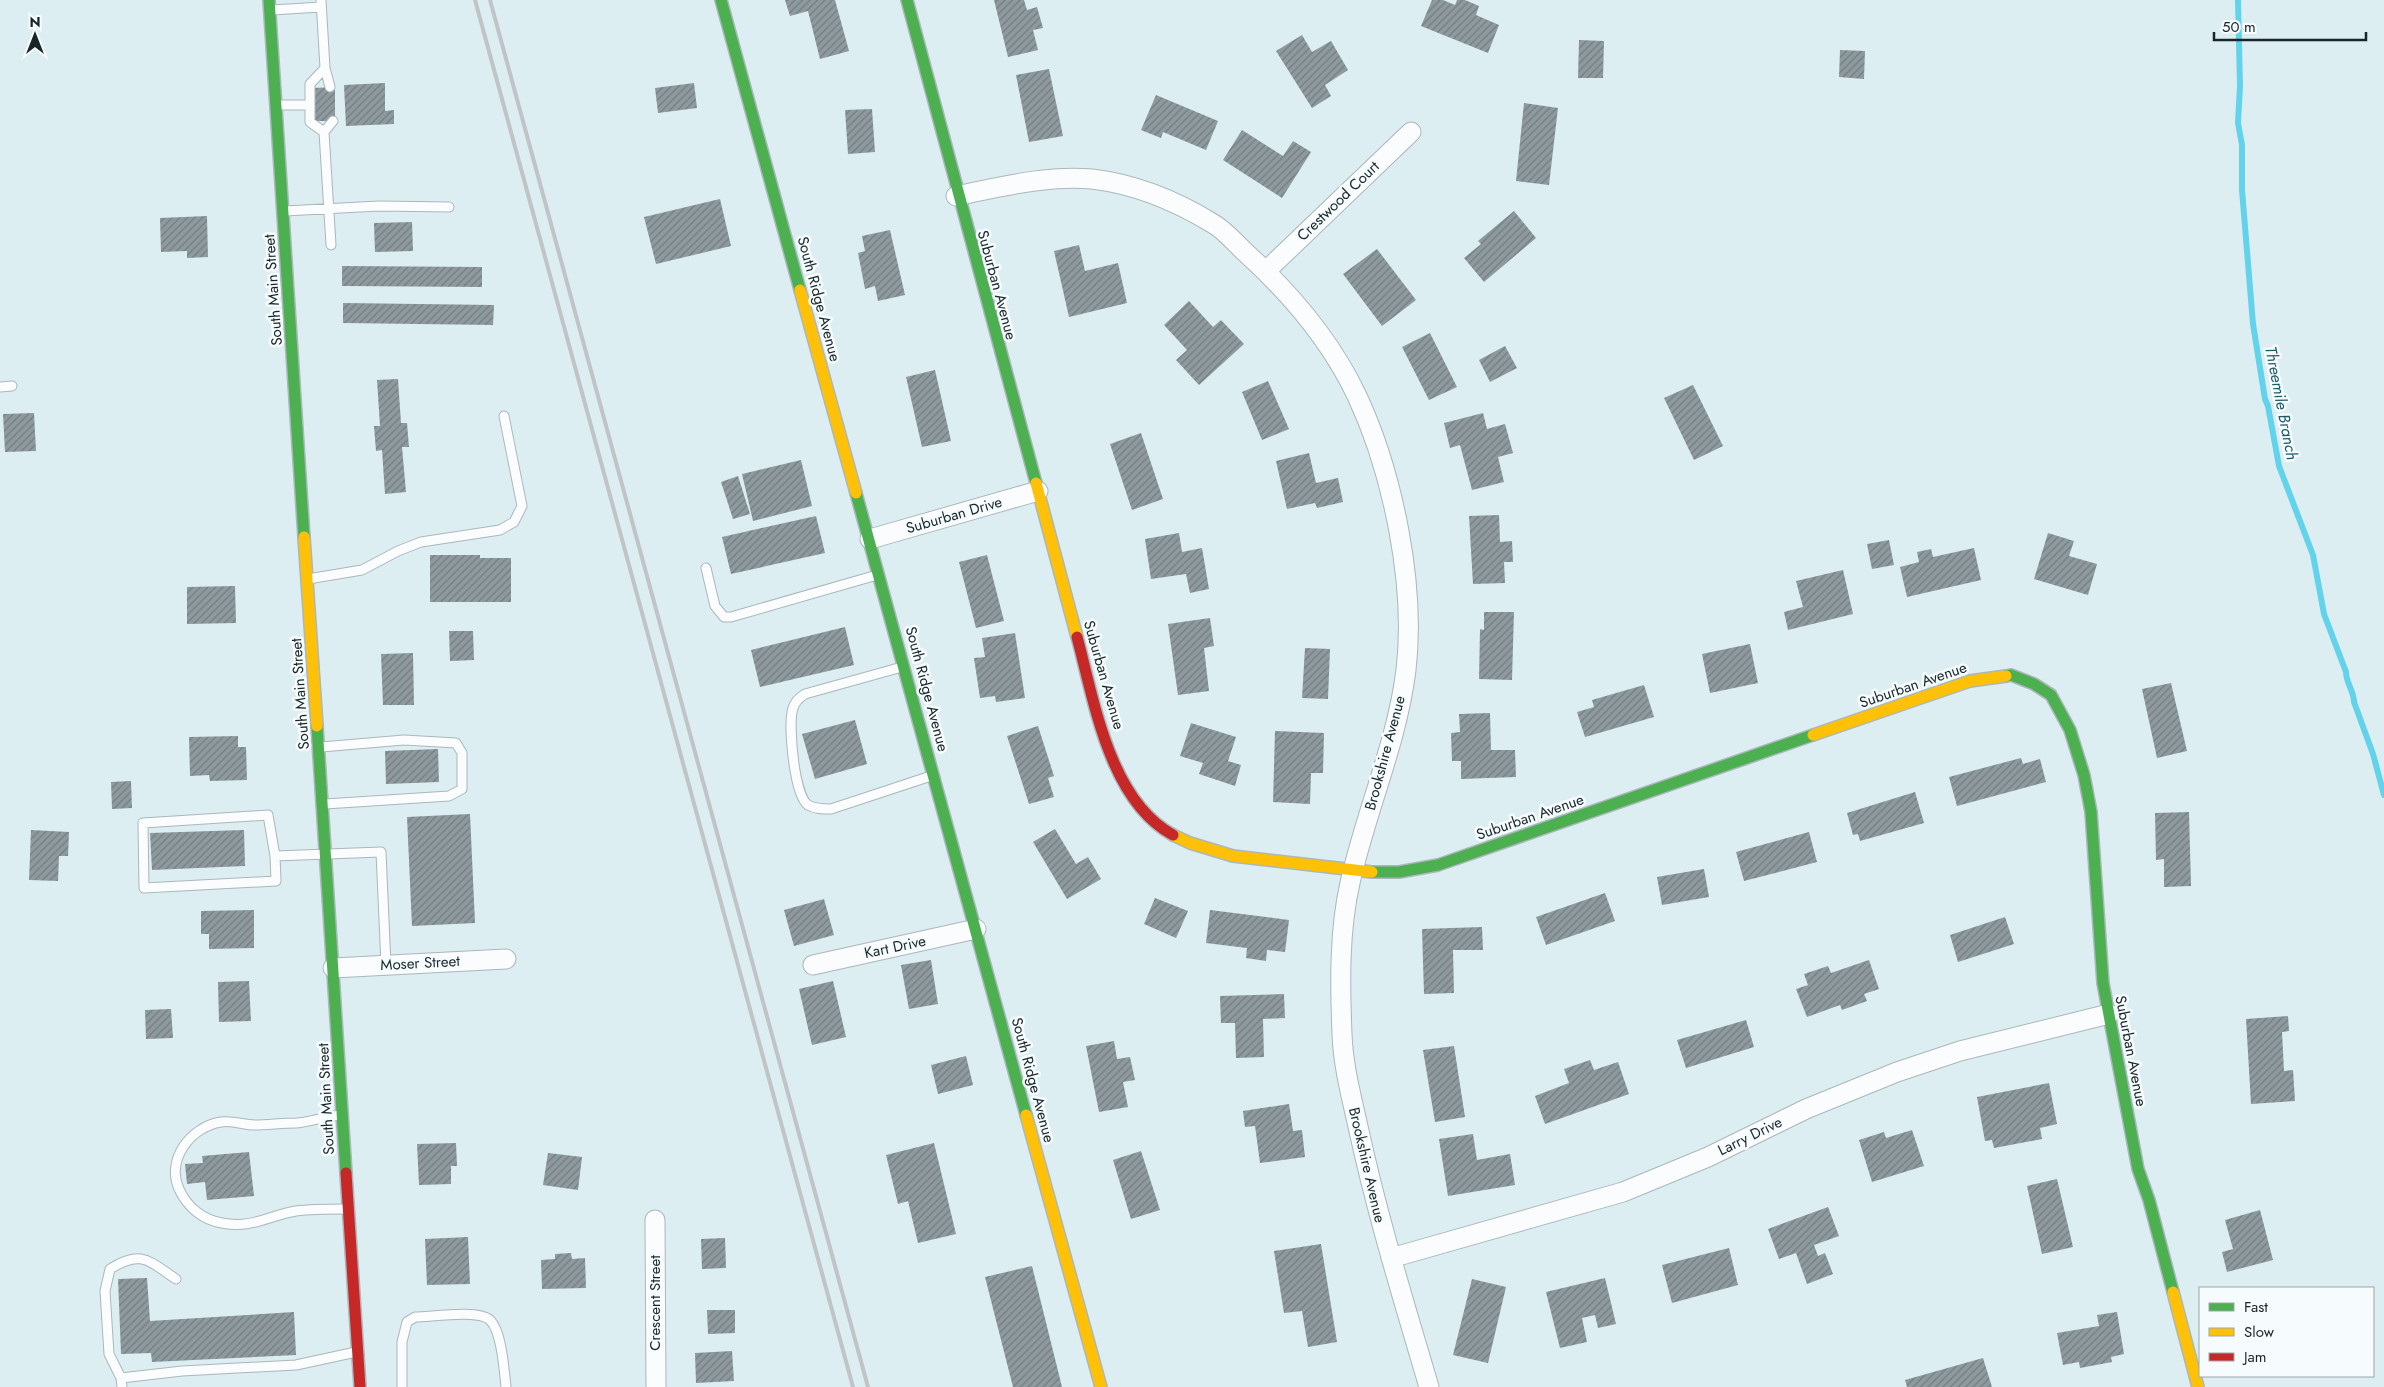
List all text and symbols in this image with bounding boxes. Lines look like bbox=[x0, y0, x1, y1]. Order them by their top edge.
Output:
north arrow bbox=[10, 10, 60, 60]
scale bar bbox=[2214, 10, 2366, 42]
text: N bbox=[29, 12, 41, 32]
text: 50 m bbox=[2222, 16, 2256, 38]
street label: Crestwood Court bbox=[1292, 156, 1384, 246]
street label: Suburban Avenue bbox=[972, 228, 1022, 342]
street label: South Main Street bbox=[258, 233, 288, 346]
street label: South Ridge Avenue bbox=[792, 234, 846, 364]
water label: Threemile Branch bbox=[2259, 344, 2304, 462]
street label: Suburban Drive bbox=[903, 491, 1005, 539]
street label: Suburban Avenue bbox=[1078, 618, 1130, 732]
street label: South Ridge Avenue bbox=[900, 624, 954, 754]
street label: South Main Street bbox=[285, 637, 315, 750]
street label: Suburban Avenue bbox=[1856, 656, 1970, 714]
street label: Brookshire Avenue bbox=[1359, 693, 1411, 813]
street label: Suburban Avenue bbox=[1473, 788, 1587, 846]
street label: Kart Drive bbox=[862, 930, 928, 964]
street label: Moser Street bbox=[380, 950, 461, 976]
street label: Suburban Avenue bbox=[2109, 994, 2153, 1109]
street label: South Ridge Avenue bbox=[1006, 1015, 1060, 1145]
street label: South Main Street bbox=[312, 1042, 340, 1155]
street label: Brookshire Avenue bbox=[1343, 1105, 1391, 1225]
street label: Larry Drive bbox=[1714, 1111, 1786, 1161]
street label: Crescent Street bbox=[644, 1255, 666, 1351]
legend bbox=[2199, 1287, 2374, 1377]
text: Fast bbox=[2244, 1296, 2268, 1318]
text: Slow bbox=[2244, 1321, 2275, 1343]
text: Jam bbox=[2242, 1346, 2267, 1368]

